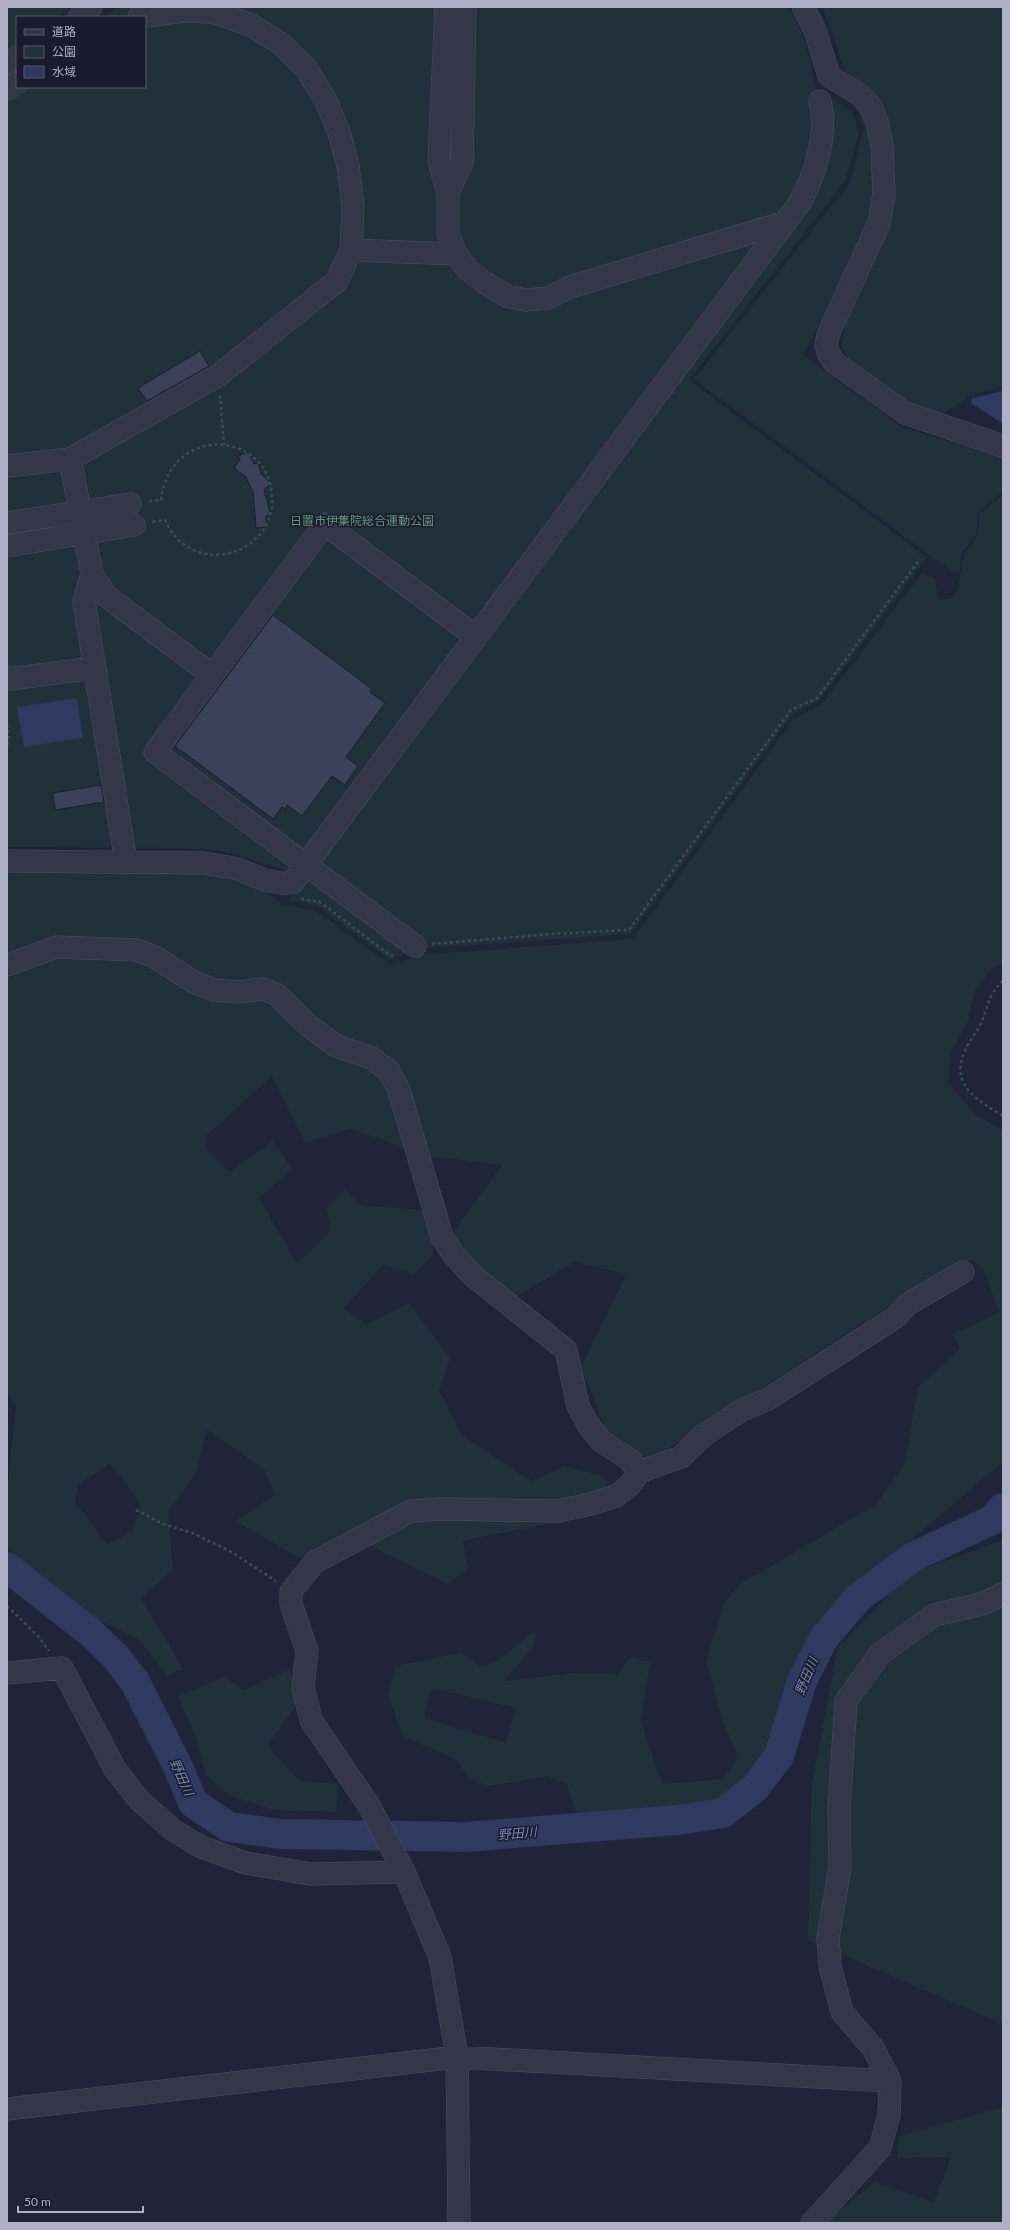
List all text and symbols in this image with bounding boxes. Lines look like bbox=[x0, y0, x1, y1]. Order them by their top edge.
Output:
legend bbox=[16, 16, 146, 88]
text: 道路 bbox=[52, 24, 76, 39]
text: 公園 bbox=[52, 44, 76, 59]
text: 水域 bbox=[52, 64, 76, 79]
park label: 日置市伊集院総合運動公園 bbox=[290, 513, 434, 528]
water label: 野田川 bbox=[791, 1653, 822, 1697]
water label: 野田川 bbox=[167, 1756, 198, 1800]
water label: 野田川 bbox=[497, 1823, 539, 1843]
scale bar bbox=[18, 2188, 143, 2214]
text: 50 m bbox=[24, 2194, 51, 2209]

